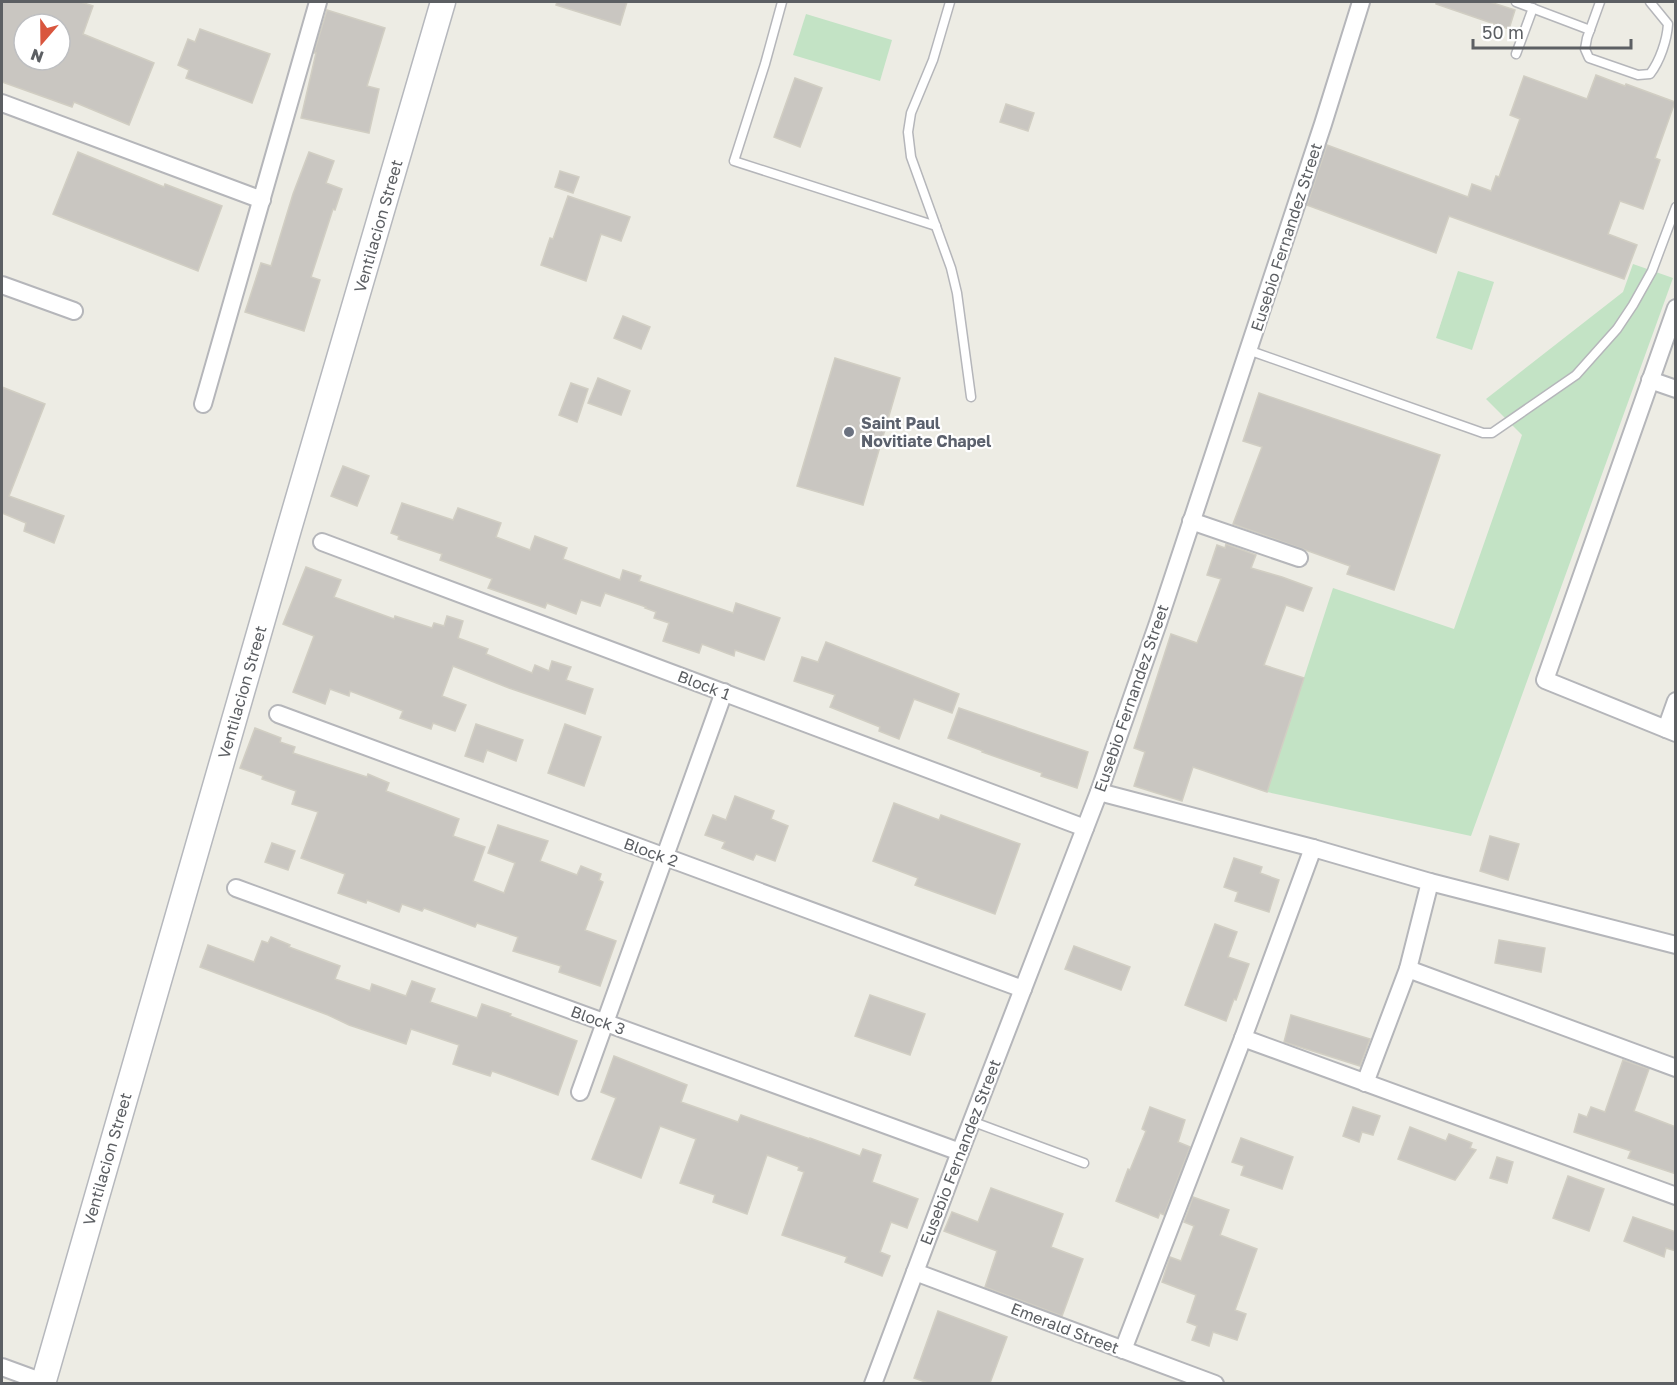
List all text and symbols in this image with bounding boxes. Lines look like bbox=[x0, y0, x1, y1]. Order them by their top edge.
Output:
north arrow bbox=[12, 12, 72, 72]
scale bar bbox=[1473, 12, 1630, 50]
text: 50 m bbox=[1482, 21, 1524, 43]
text: N bbox=[28, 45, 46, 68]
street label: Eusebio Fernandez Street bbox=[1246, 140, 1326, 334]
street label: Ventilacion Street bbox=[349, 157, 407, 295]
place label: Saint Paul Novitiate Chapel bbox=[861, 413, 992, 451]
marker: Saint Paul Novitiate Chapel bbox=[842, 425, 856, 439]
street label: Eusebio Fernandez Street bbox=[1089, 602, 1173, 794]
street label: Ventilacion Street bbox=[213, 623, 271, 761]
street label: Block 1 bbox=[675, 666, 733, 704]
street label: Block 2 bbox=[621, 833, 681, 871]
street label: Block 3 bbox=[568, 1001, 628, 1039]
street label: Eusebio Fernandez Street bbox=[915, 1056, 1005, 1248]
street label: Ventilacion Street bbox=[78, 1090, 136, 1228]
street label: Emerald Street bbox=[1008, 1298, 1122, 1358]

